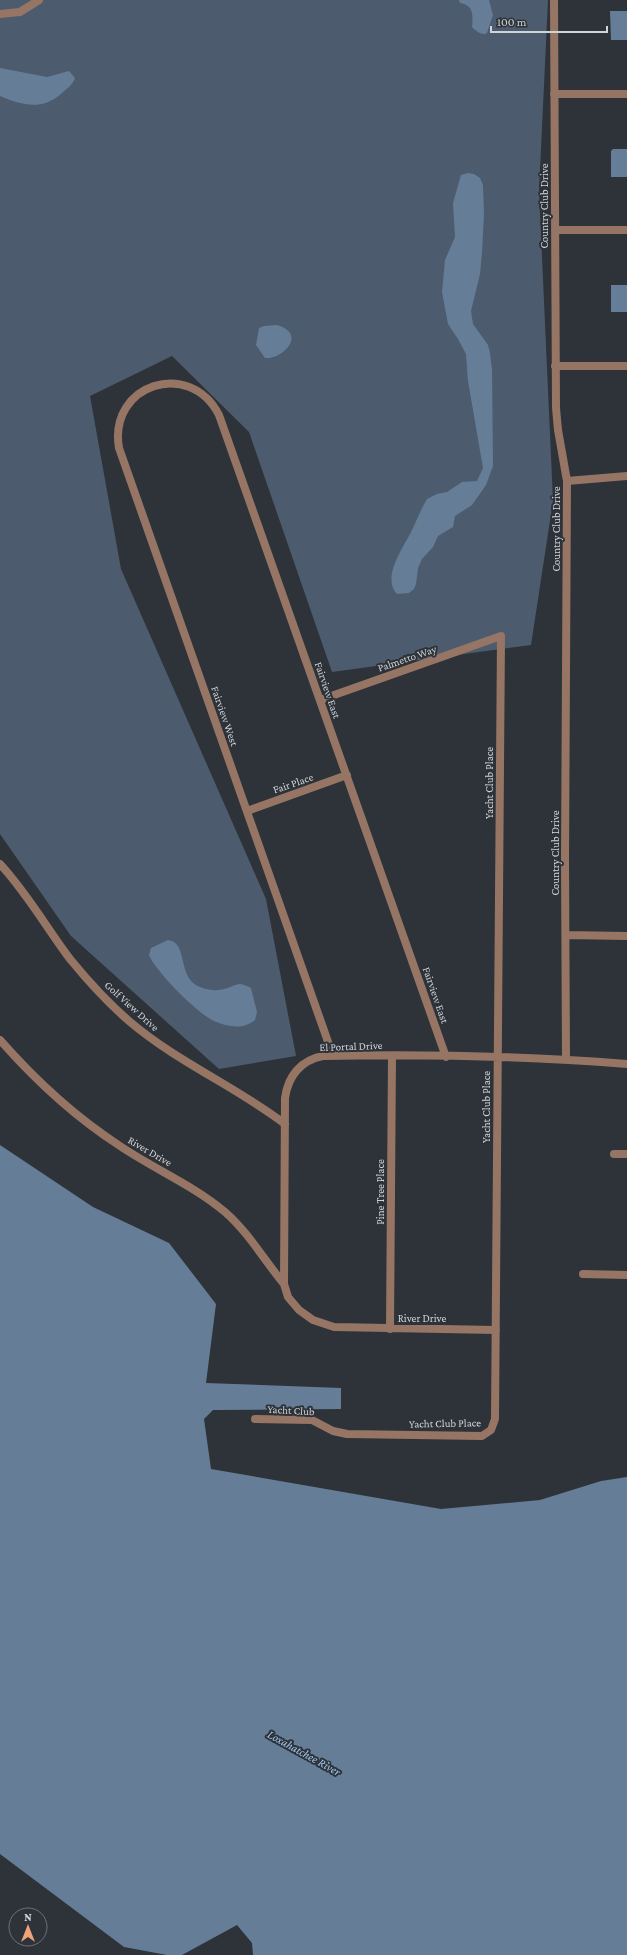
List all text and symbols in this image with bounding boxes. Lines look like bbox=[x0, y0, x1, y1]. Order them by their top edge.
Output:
scale bar bbox=[491, 8, 607, 34]
text: 100 m bbox=[497, 15, 527, 29]
street label: Country Club Drive bbox=[538, 163, 551, 249]
street label: Country Club Drive bbox=[550, 486, 563, 572]
street label: Palmetto Way bbox=[376, 642, 439, 675]
street label: Fairview East bbox=[313, 660, 343, 720]
street label: Fairview West bbox=[209, 685, 241, 748]
street label: Yacht Club Place bbox=[483, 747, 495, 819]
street label: Fair Place bbox=[271, 770, 315, 796]
street label: Country Club Drive bbox=[549, 810, 562, 896]
street label: Fairview East bbox=[421, 965, 451, 1025]
street label: Golf View Drive bbox=[103, 979, 162, 1033]
street label: El Portal Drive bbox=[319, 1039, 383, 1053]
street label: Yacht Club Place bbox=[480, 1071, 492, 1143]
street label: River Drive bbox=[126, 1134, 174, 1168]
street label: Pine Tree Place bbox=[374, 1159, 386, 1225]
street label: River Drive bbox=[398, 1312, 446, 1324]
street label: Yacht Club bbox=[267, 1403, 315, 1417]
street label: Yacht Club Place bbox=[409, 1416, 481, 1430]
water label: Loxahatchee River bbox=[265, 1727, 344, 1779]
north arrow bbox=[8, 1907, 48, 1947]
text: N bbox=[24, 1911, 32, 1923]

